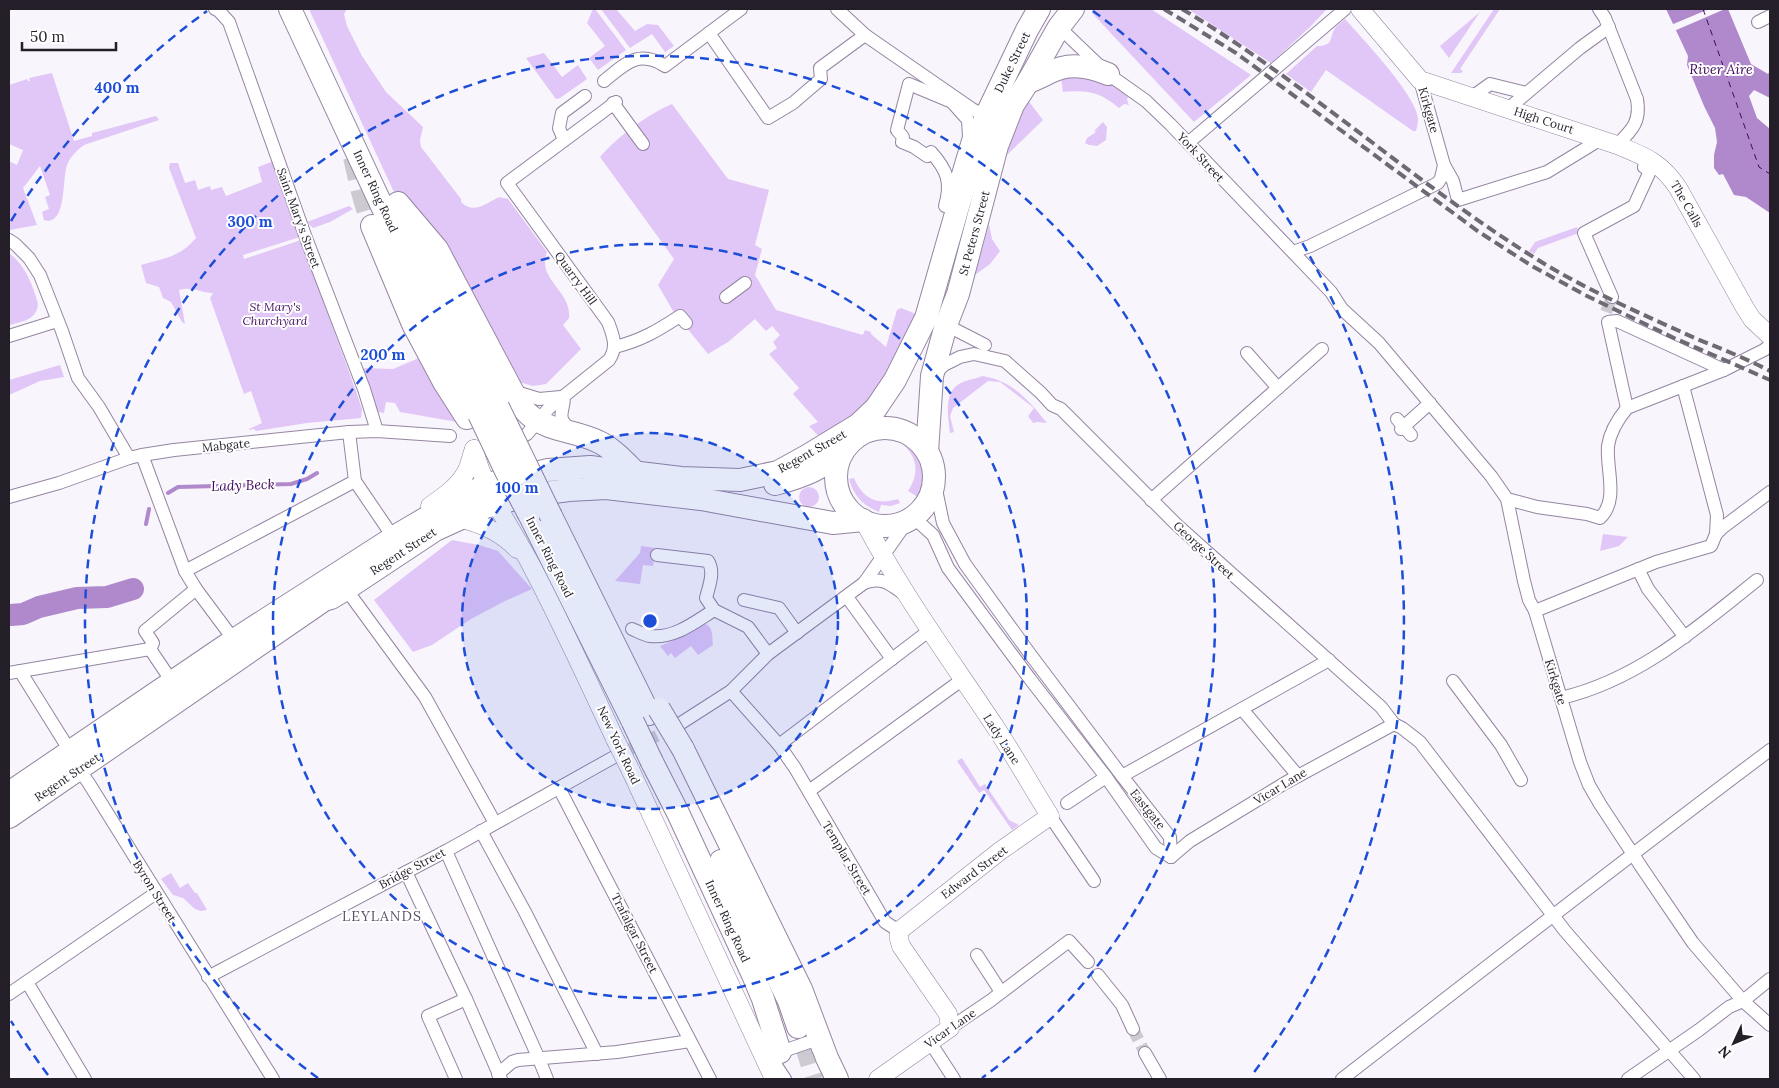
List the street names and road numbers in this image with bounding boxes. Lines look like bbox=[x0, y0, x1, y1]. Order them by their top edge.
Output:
street label: Duke Street bbox=[991, 29, 1033, 95]
street label: Kirkgate bbox=[1415, 85, 1443, 135]
street label: High Court bbox=[1512, 103, 1576, 137]
street label: York Street bbox=[1173, 128, 1228, 185]
street label: Inner Ring Road bbox=[350, 147, 402, 235]
street label: Saint Mary's Street bbox=[274, 166, 324, 270]
street label: The Calls bbox=[1668, 178, 1707, 230]
street label: St Peters Street bbox=[955, 189, 993, 277]
street label: Quarry Hill bbox=[552, 248, 600, 308]
street label: Regent Street bbox=[775, 426, 849, 476]
street label: Mabgate bbox=[201, 435, 251, 455]
street label: Inner Ring Road bbox=[523, 514, 577, 600]
street label: George Street bbox=[1170, 518, 1238, 582]
street label: Regent Street bbox=[367, 524, 439, 578]
street label: Kirkgate bbox=[1542, 657, 1570, 707]
street label: New York Road bbox=[594, 703, 644, 787]
street label: Lady Lane bbox=[980, 711, 1024, 767]
street label: Regent Street bbox=[31, 749, 103, 804]
street label: Vicar Lane bbox=[1250, 764, 1310, 808]
street label: Eastgate bbox=[1127, 786, 1169, 833]
street label: Templar Street bbox=[819, 818, 875, 898]
street label: Edward Street bbox=[938, 842, 1011, 902]
street label: Bridge Street bbox=[376, 844, 448, 892]
street label: Byron Street bbox=[130, 857, 180, 925]
street label: Inner Ring Road bbox=[702, 877, 754, 965]
street label: Trafalgar Street bbox=[608, 891, 662, 976]
street label: Vicar Lane bbox=[921, 1005, 979, 1052]

